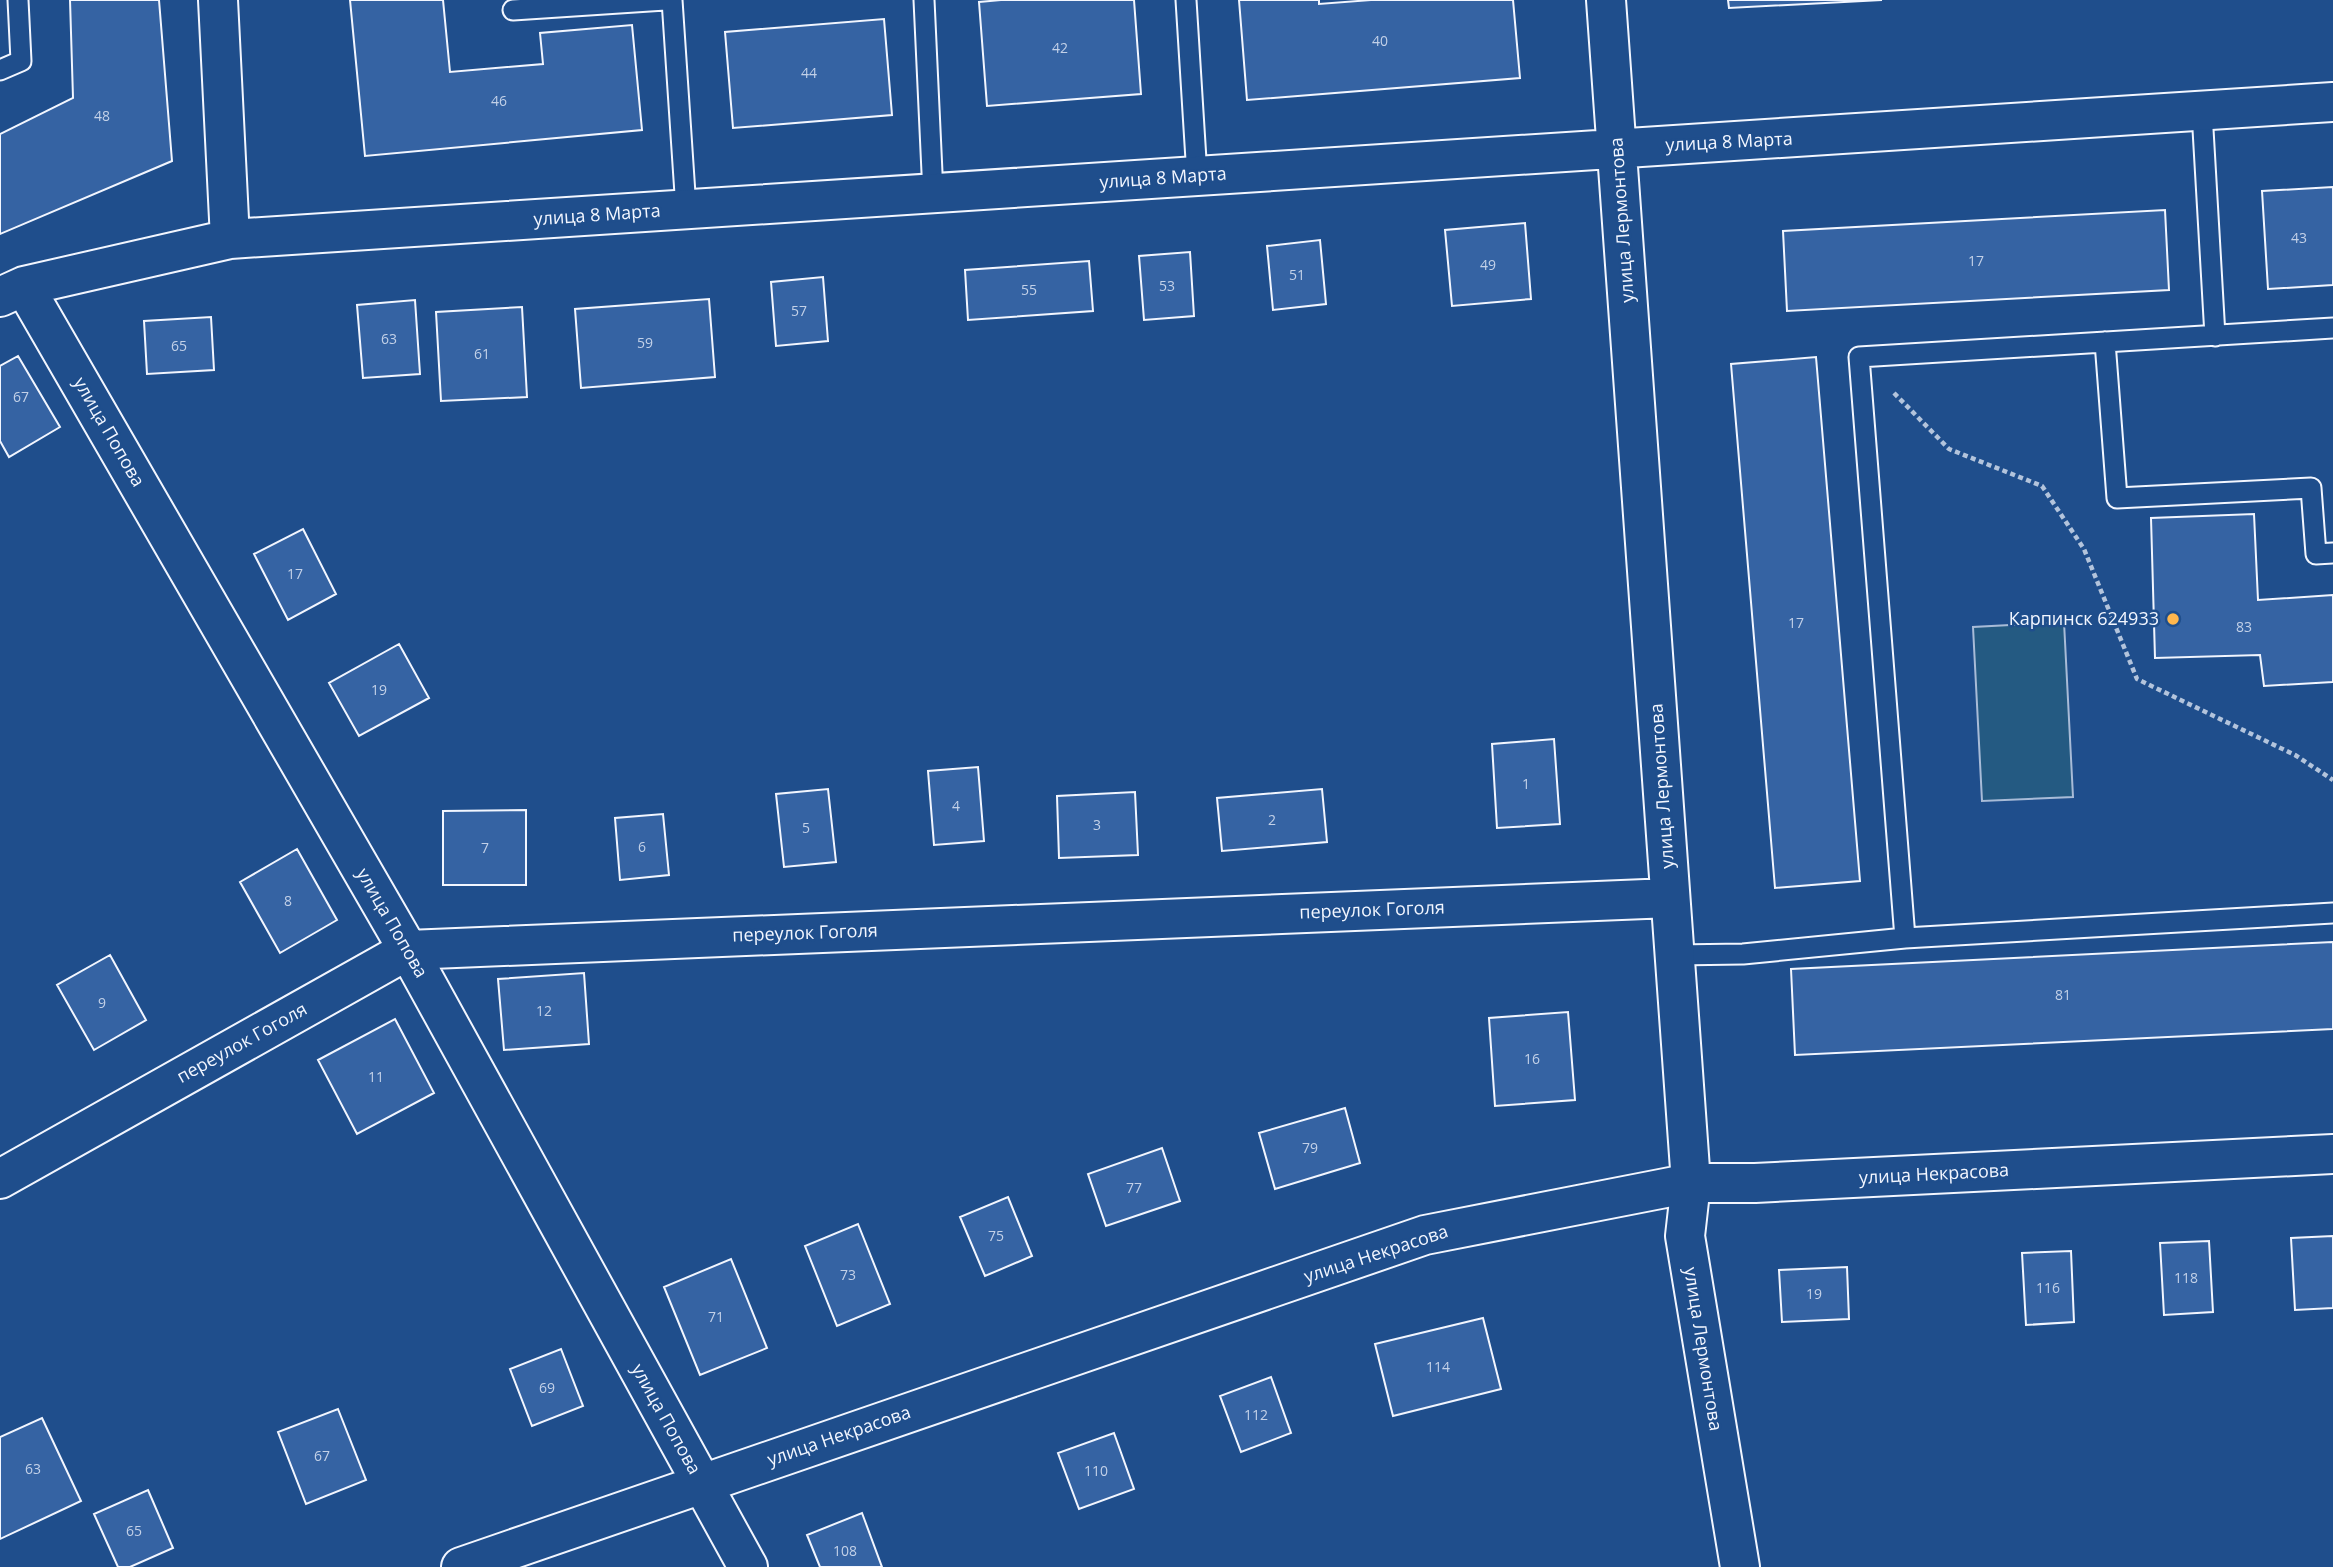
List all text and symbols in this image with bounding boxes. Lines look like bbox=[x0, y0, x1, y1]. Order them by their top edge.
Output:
house number: 40 bbox=[1372, 31, 1388, 50]
house number: 42 bbox=[1052, 38, 1068, 57]
house number: 44 bbox=[801, 63, 817, 82]
house number: 46 bbox=[491, 91, 507, 110]
house number: 48 bbox=[94, 106, 110, 125]
street label: улица 8 Марта bbox=[1665, 126, 1793, 156]
street label: улица Лермонтова bbox=[1603, 137, 1639, 303]
street label: улица 8 Марта bbox=[1099, 161, 1227, 193]
street label: улица 8 Марта bbox=[533, 198, 661, 230]
house number: 43 bbox=[2291, 228, 2307, 247]
house number: 17 bbox=[1968, 251, 1984, 270]
house number: 49 bbox=[1480, 255, 1496, 274]
house number: 51 bbox=[1289, 265, 1305, 284]
house number: 53 bbox=[1159, 276, 1175, 295]
house number: 55 bbox=[1021, 280, 1037, 299]
house number: 57 bbox=[791, 301, 807, 320]
house number: 63 bbox=[381, 329, 397, 348]
house number: 59 bbox=[637, 333, 653, 352]
house number: 65 bbox=[171, 336, 187, 355]
house number: 61 bbox=[474, 344, 490, 363]
street label: улица Попова bbox=[69, 372, 151, 491]
house number: 67 bbox=[13, 387, 29, 406]
house number: 17 bbox=[287, 564, 303, 583]
place label: Карпинск 624933 bbox=[2009, 606, 2159, 630]
marker: Карпинск 624933 bbox=[2165, 611, 2181, 627]
house number: 17 bbox=[1788, 613, 1804, 632]
house number: 83 bbox=[2236, 617, 2252, 636]
house number: 19 bbox=[371, 680, 387, 699]
street label: улица Лермонтова bbox=[1643, 703, 1679, 869]
house number: 1 bbox=[1522, 774, 1530, 793]
house number: 4 bbox=[952, 796, 960, 815]
house number: 2 bbox=[1268, 810, 1276, 829]
house number: 3 bbox=[1093, 815, 1101, 834]
house number: 5 bbox=[802, 818, 810, 837]
house number: 6 bbox=[638, 837, 646, 856]
house number: 7 bbox=[481, 838, 489, 857]
street label: улица Попова bbox=[352, 863, 434, 982]
house number: 8 bbox=[284, 891, 292, 910]
street label: переулок Гоголя bbox=[1299, 894, 1445, 924]
street label: переулок Гоголя bbox=[732, 917, 878, 947]
house number: 81 bbox=[2055, 985, 2071, 1004]
house number: 9 bbox=[98, 993, 106, 1012]
street label: переулок Гоголя bbox=[172, 996, 311, 1088]
house number: 12 bbox=[536, 1001, 552, 1020]
house number: 16 bbox=[1524, 1049, 1540, 1068]
house number: 11 bbox=[368, 1067, 384, 1086]
house number: 79 bbox=[1302, 1138, 1318, 1157]
street label: улица Некрасова bbox=[1858, 1157, 2010, 1189]
house number: 77 bbox=[1126, 1178, 1142, 1197]
street label: улица Некрасова bbox=[1301, 1218, 1451, 1288]
house number: 75 bbox=[988, 1226, 1004, 1245]
house number: 73 bbox=[840, 1265, 856, 1284]
street label: улица Лермонтова bbox=[1679, 1265, 1729, 1432]
house number: 118 bbox=[2174, 1268, 2198, 1287]
house number: 116 bbox=[2036, 1278, 2060, 1297]
house number: 19 bbox=[1806, 1284, 1822, 1303]
house number: 71 bbox=[708, 1307, 724, 1326]
house number: 114 bbox=[1426, 1357, 1450, 1376]
street label: улица Попова bbox=[627, 1359, 707, 1478]
house number: 69 bbox=[539, 1378, 555, 1397]
street label: улица Некрасова bbox=[764, 1399, 914, 1471]
house number: 112 bbox=[1244, 1405, 1268, 1424]
house number: 67 bbox=[314, 1446, 330, 1465]
house number: 63 bbox=[25, 1459, 41, 1478]
house number: 110 bbox=[1084, 1461, 1108, 1480]
house number: 65 bbox=[126, 1521, 142, 1540]
house number: 108 bbox=[833, 1541, 857, 1560]

